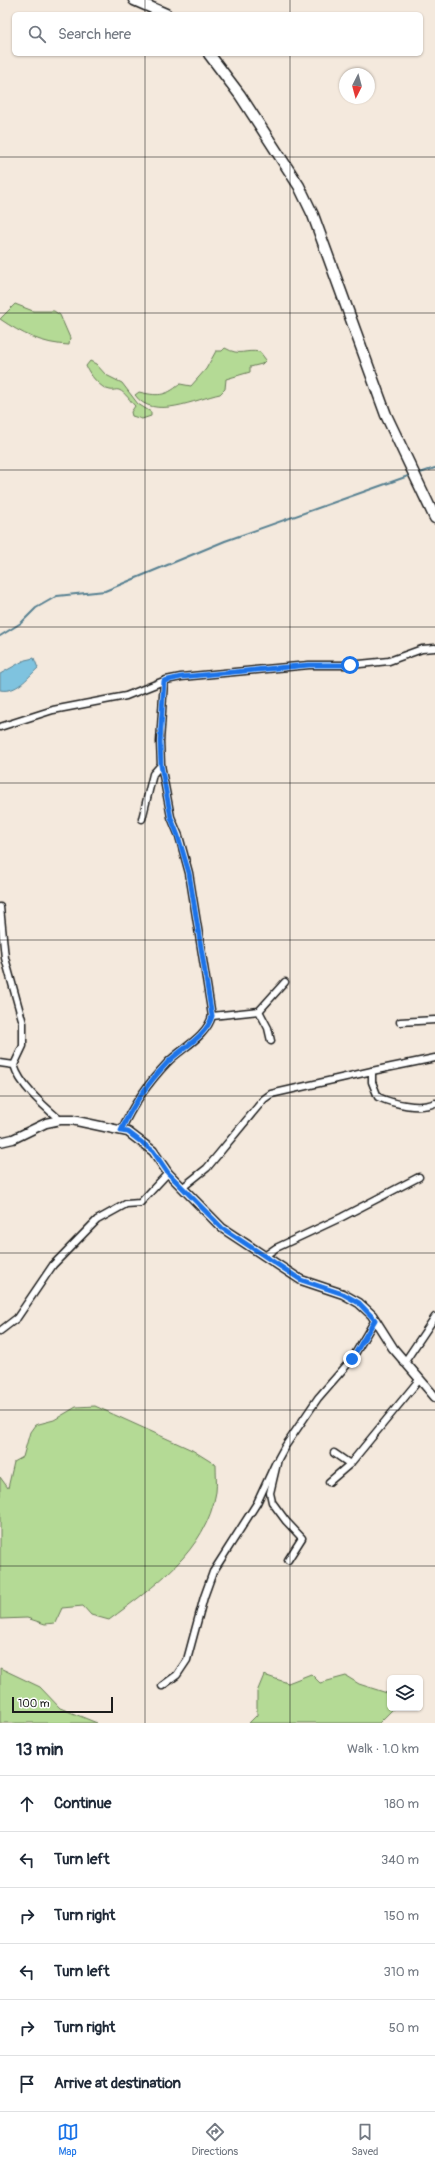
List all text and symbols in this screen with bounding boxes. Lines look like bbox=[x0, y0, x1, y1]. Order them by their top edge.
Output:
search box bbox=[12, 12, 423, 56]
icon: search bbox=[26, 23, 48, 45]
text: Search here bbox=[58, 25, 131, 44]
north arrow bbox=[339, 68, 375, 104]
route start bbox=[341, 656, 359, 674]
route end bbox=[343, 1350, 361, 1368]
map controls bbox=[387, 1675, 423, 1711]
button: layers bbox=[387, 1675, 423, 1711]
scale bar bbox=[12, 1695, 113, 1714]
text: 100 m bbox=[18, 1697, 49, 1710]
text: 13 min bbox=[16, 1739, 63, 1760]
text: Walk · 1.0 km bbox=[347, 1741, 419, 1757]
icon: ahead bbox=[16, 1793, 38, 1815]
text: Continue bbox=[54, 1794, 112, 1813]
text: 180 m bbox=[384, 1796, 419, 1812]
icon: left bbox=[16, 1849, 38, 1871]
text: Turn left bbox=[54, 1850, 110, 1869]
text: 340 m bbox=[381, 1852, 419, 1868]
icon: right bbox=[16, 1905, 38, 1927]
text: Turn right bbox=[54, 1906, 115, 1925]
text: 150 m bbox=[384, 1908, 419, 1924]
icon: left bbox=[16, 1961, 38, 1983]
text: Turn left bbox=[54, 1962, 110, 1981]
text: 310 m bbox=[383, 1964, 419, 1980]
icon: right bbox=[16, 2017, 38, 2039]
text: Turn right bbox=[54, 2018, 115, 2037]
text: 50 m bbox=[389, 2020, 419, 2036]
icon: arrive bbox=[16, 2073, 38, 2095]
text: Arrive at destination bbox=[54, 2074, 181, 2093]
tab: Map bbox=[57, 2121, 79, 2158]
tab: Directions bbox=[192, 2121, 238, 2158]
tab: Saved bbox=[351, 2121, 378, 2158]

